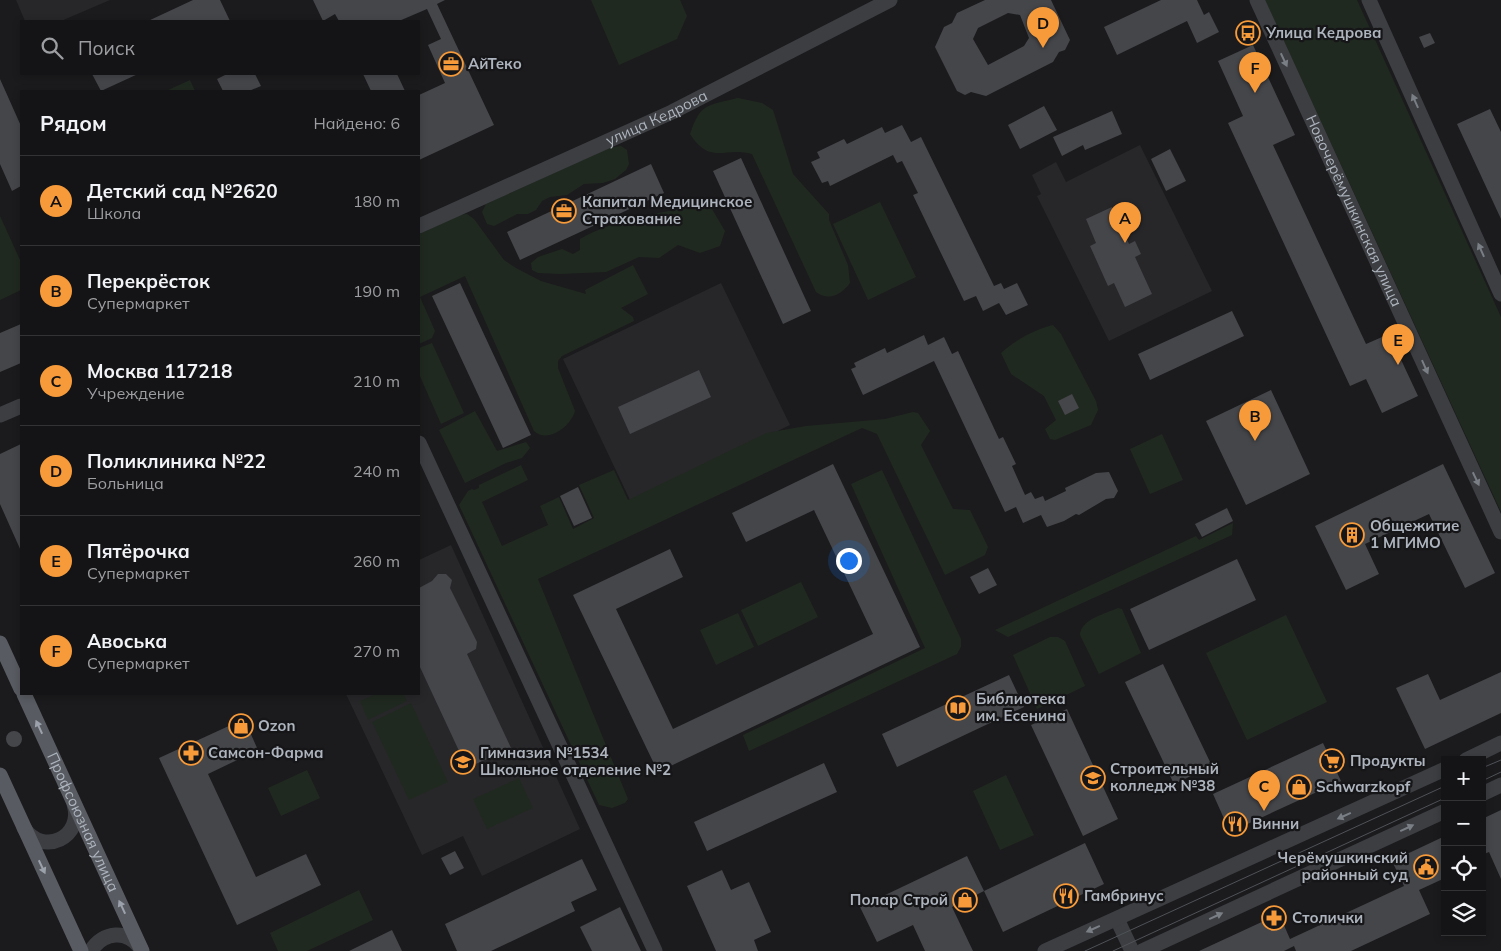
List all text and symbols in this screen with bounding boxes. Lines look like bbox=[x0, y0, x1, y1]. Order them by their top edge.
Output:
pin: D bbox=[1027, 7, 1059, 48]
search box bbox=[20, 20, 420, 75]
bus stop icon: Улица Кедрова bbox=[1235, 20, 1261, 46]
place label: Улица Кедрова bbox=[1265, 23, 1381, 42]
icon: search bbox=[38, 34, 66, 62]
text: Поиск bbox=[78, 36, 135, 60]
office icon: АйТеко bbox=[438, 51, 464, 77]
pin: F bbox=[1239, 52, 1271, 93]
one-way arrow bbox=[1281, 53, 1289, 67]
place label: АйТеко bbox=[468, 54, 522, 73]
street label: улица Кедрова bbox=[603, 85, 710, 150]
one-way arrow bbox=[1410, 94, 1418, 108]
text: Рядом bbox=[40, 110, 107, 136]
street label: Новочерёмушкинская улица bbox=[1302, 112, 1406, 310]
text: Найдено: 6 bbox=[314, 113, 400, 133]
text: Детский сад №2620 bbox=[87, 179, 278, 203]
text: A bbox=[50, 191, 62, 211]
text: 180 m bbox=[353, 191, 400, 211]
place label: Капитал Медицинское Страхование bbox=[582, 192, 752, 228]
office icon: Капитал Медицинское Страхование bbox=[551, 198, 577, 224]
pin: A bbox=[1109, 202, 1141, 243]
text: Школа bbox=[87, 203, 141, 223]
one-way arrow bbox=[1477, 243, 1485, 257]
text: Перекрёсток bbox=[87, 269, 210, 293]
text: B bbox=[50, 281, 62, 301]
text: 190 m bbox=[353, 281, 400, 301]
text: Супермаркет bbox=[87, 293, 190, 313]
pin: E bbox=[1382, 324, 1414, 365]
text: Москва 117218 bbox=[87, 359, 232, 383]
one-way arrow bbox=[1421, 360, 1429, 374]
text: C bbox=[51, 371, 61, 391]
text: 210 m bbox=[353, 371, 400, 391]
text: Учреждение bbox=[87, 383, 185, 403]
pin: B bbox=[1239, 400, 1271, 441]
text: Поликлиника №22 bbox=[87, 449, 266, 473]
text: D bbox=[50, 461, 62, 481]
text: 240 m bbox=[353, 461, 400, 481]
one-way arrow bbox=[1473, 472, 1481, 486]
text: Больница bbox=[87, 473, 164, 493]
place label: Общежитие 1 МГИМО bbox=[1370, 516, 1459, 552]
building icon: Общежитие 1 МГИМО bbox=[1339, 522, 1365, 548]
text: Пятёрочка bbox=[87, 539, 190, 563]
your location bbox=[836, 548, 862, 574]
text: E bbox=[51, 551, 61, 571]
text: 260 m bbox=[353, 551, 400, 571]
text: Супермаркет bbox=[87, 563, 190, 583]
text: Авоська bbox=[87, 629, 167, 653]
text: F bbox=[51, 641, 61, 661]
text: 270 m bbox=[353, 641, 400, 661]
text: Супермаркет bbox=[87, 653, 190, 673]
place label: Библиотека им. Есенина bbox=[976, 689, 1066, 725]
library icon: Библиотека им. Есенина bbox=[945, 695, 971, 721]
shop icon: Ozon bbox=[228, 713, 254, 739]
place label: Ozon bbox=[258, 716, 295, 735]
one-way arrow bbox=[35, 720, 43, 734]
pharmacy icon: Самсон-Фарма bbox=[178, 740, 204, 766]
place label: Самсон-Фарма bbox=[208, 743, 323, 762]
place label: Гимназия №1534 Школьное отделение №2 bbox=[480, 743, 671, 779]
supermarket icon: Продукты bbox=[1319, 748, 1345, 774]
street label: Профсоюзная улица bbox=[43, 749, 124, 895]
school or university icon: Гимназия №1534 Школьное отделение №2 bbox=[450, 749, 476, 775]
place label: Продукты bbox=[1350, 751, 1426, 770]
map controls bbox=[1441, 756, 1486, 936]
button: + bbox=[1441, 756, 1486, 801]
place label: Строительный колледж №38 bbox=[1110, 759, 1219, 795]
school or university icon: Строительный колледж №38 bbox=[1080, 765, 1106, 791]
pin: C bbox=[1248, 770, 1280, 811]
shop icon: Schwarzkopf bbox=[1286, 774, 1312, 800]
place label: Schwarzkopf bbox=[1316, 777, 1411, 796]
button: − bbox=[1441, 801, 1486, 846]
restaurant icon: Винни bbox=[1222, 811, 1248, 837]
one-way arrow bbox=[1337, 812, 1351, 820]
place label: Винни bbox=[1252, 814, 1299, 833]
one-way arrow bbox=[1400, 824, 1415, 832]
button: locate bbox=[1441, 846, 1486, 891]
place label: Черёмушкинский районный суд bbox=[1278, 848, 1408, 884]
public building icon: Черёмушкинский районный суд bbox=[1413, 854, 1439, 880]
one-way arrow bbox=[38, 860, 46, 874]
restaurant icon: Гамбринус bbox=[1053, 883, 1079, 909]
place label: Гамбринус bbox=[1084, 886, 1164, 905]
shop icon: Полар Строй bbox=[952, 887, 978, 913]
place label: Полар Строй bbox=[850, 890, 948, 909]
button: layers bbox=[1441, 891, 1486, 936]
one-way arrow bbox=[117, 900, 125, 914]
pharmacy icon: Столички bbox=[1261, 905, 1287, 931]
place label: Столички bbox=[1292, 908, 1363, 927]
one-way arrow bbox=[1209, 912, 1223, 920]
one-way arrow bbox=[1086, 926, 1100, 934]

